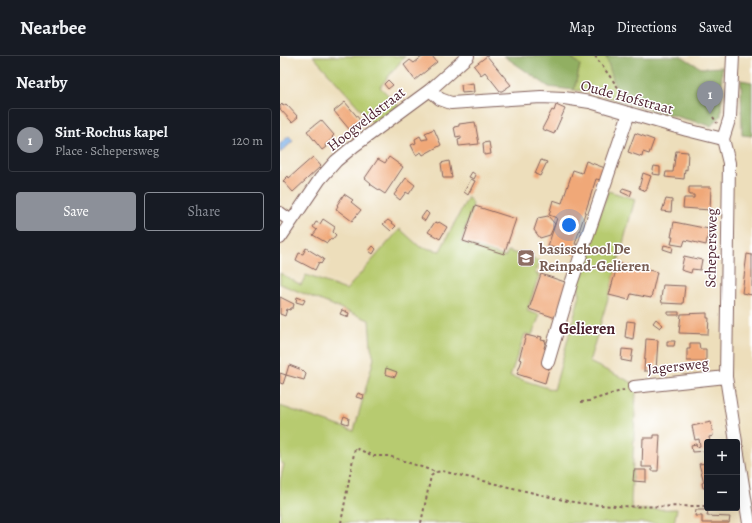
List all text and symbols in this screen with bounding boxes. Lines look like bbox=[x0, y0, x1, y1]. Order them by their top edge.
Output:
text: Nearbee bbox=[20, 15, 86, 41]
text: Map bbox=[569, 18, 595, 37]
text: Directions bbox=[617, 18, 677, 37]
text: Saved bbox=[699, 18, 732, 37]
text: Nearby bbox=[16, 71, 67, 94]
street label: Oude Hofstraat bbox=[578, 75, 676, 119]
pin: 1 bbox=[697, 81, 723, 114]
street label: Hoogveldstraat bbox=[323, 82, 409, 156]
text: Sint-Rochus kapel bbox=[55, 122, 168, 142]
text: 1 bbox=[28, 132, 32, 149]
text: 120 m bbox=[232, 132, 263, 149]
text: Place · Schepersweg bbox=[55, 142, 159, 159]
button: Save bbox=[16, 192, 136, 231]
button: Share bbox=[144, 192, 264, 231]
street label: Schepersweg bbox=[700, 208, 722, 288]
your location bbox=[559, 215, 579, 235]
place label: basisschool De Reinpad-Gelieren bbox=[538, 239, 650, 276]
school or university icon: basisschool De Reinpad-Gelieren bbox=[516, 248, 536, 268]
district label: Gelieren bbox=[559, 318, 615, 340]
street label: Jagersweg bbox=[646, 353, 710, 379]
map controls bbox=[704, 439, 740, 511]
button: + bbox=[704, 439, 740, 475]
button: − bbox=[704, 475, 740, 511]

